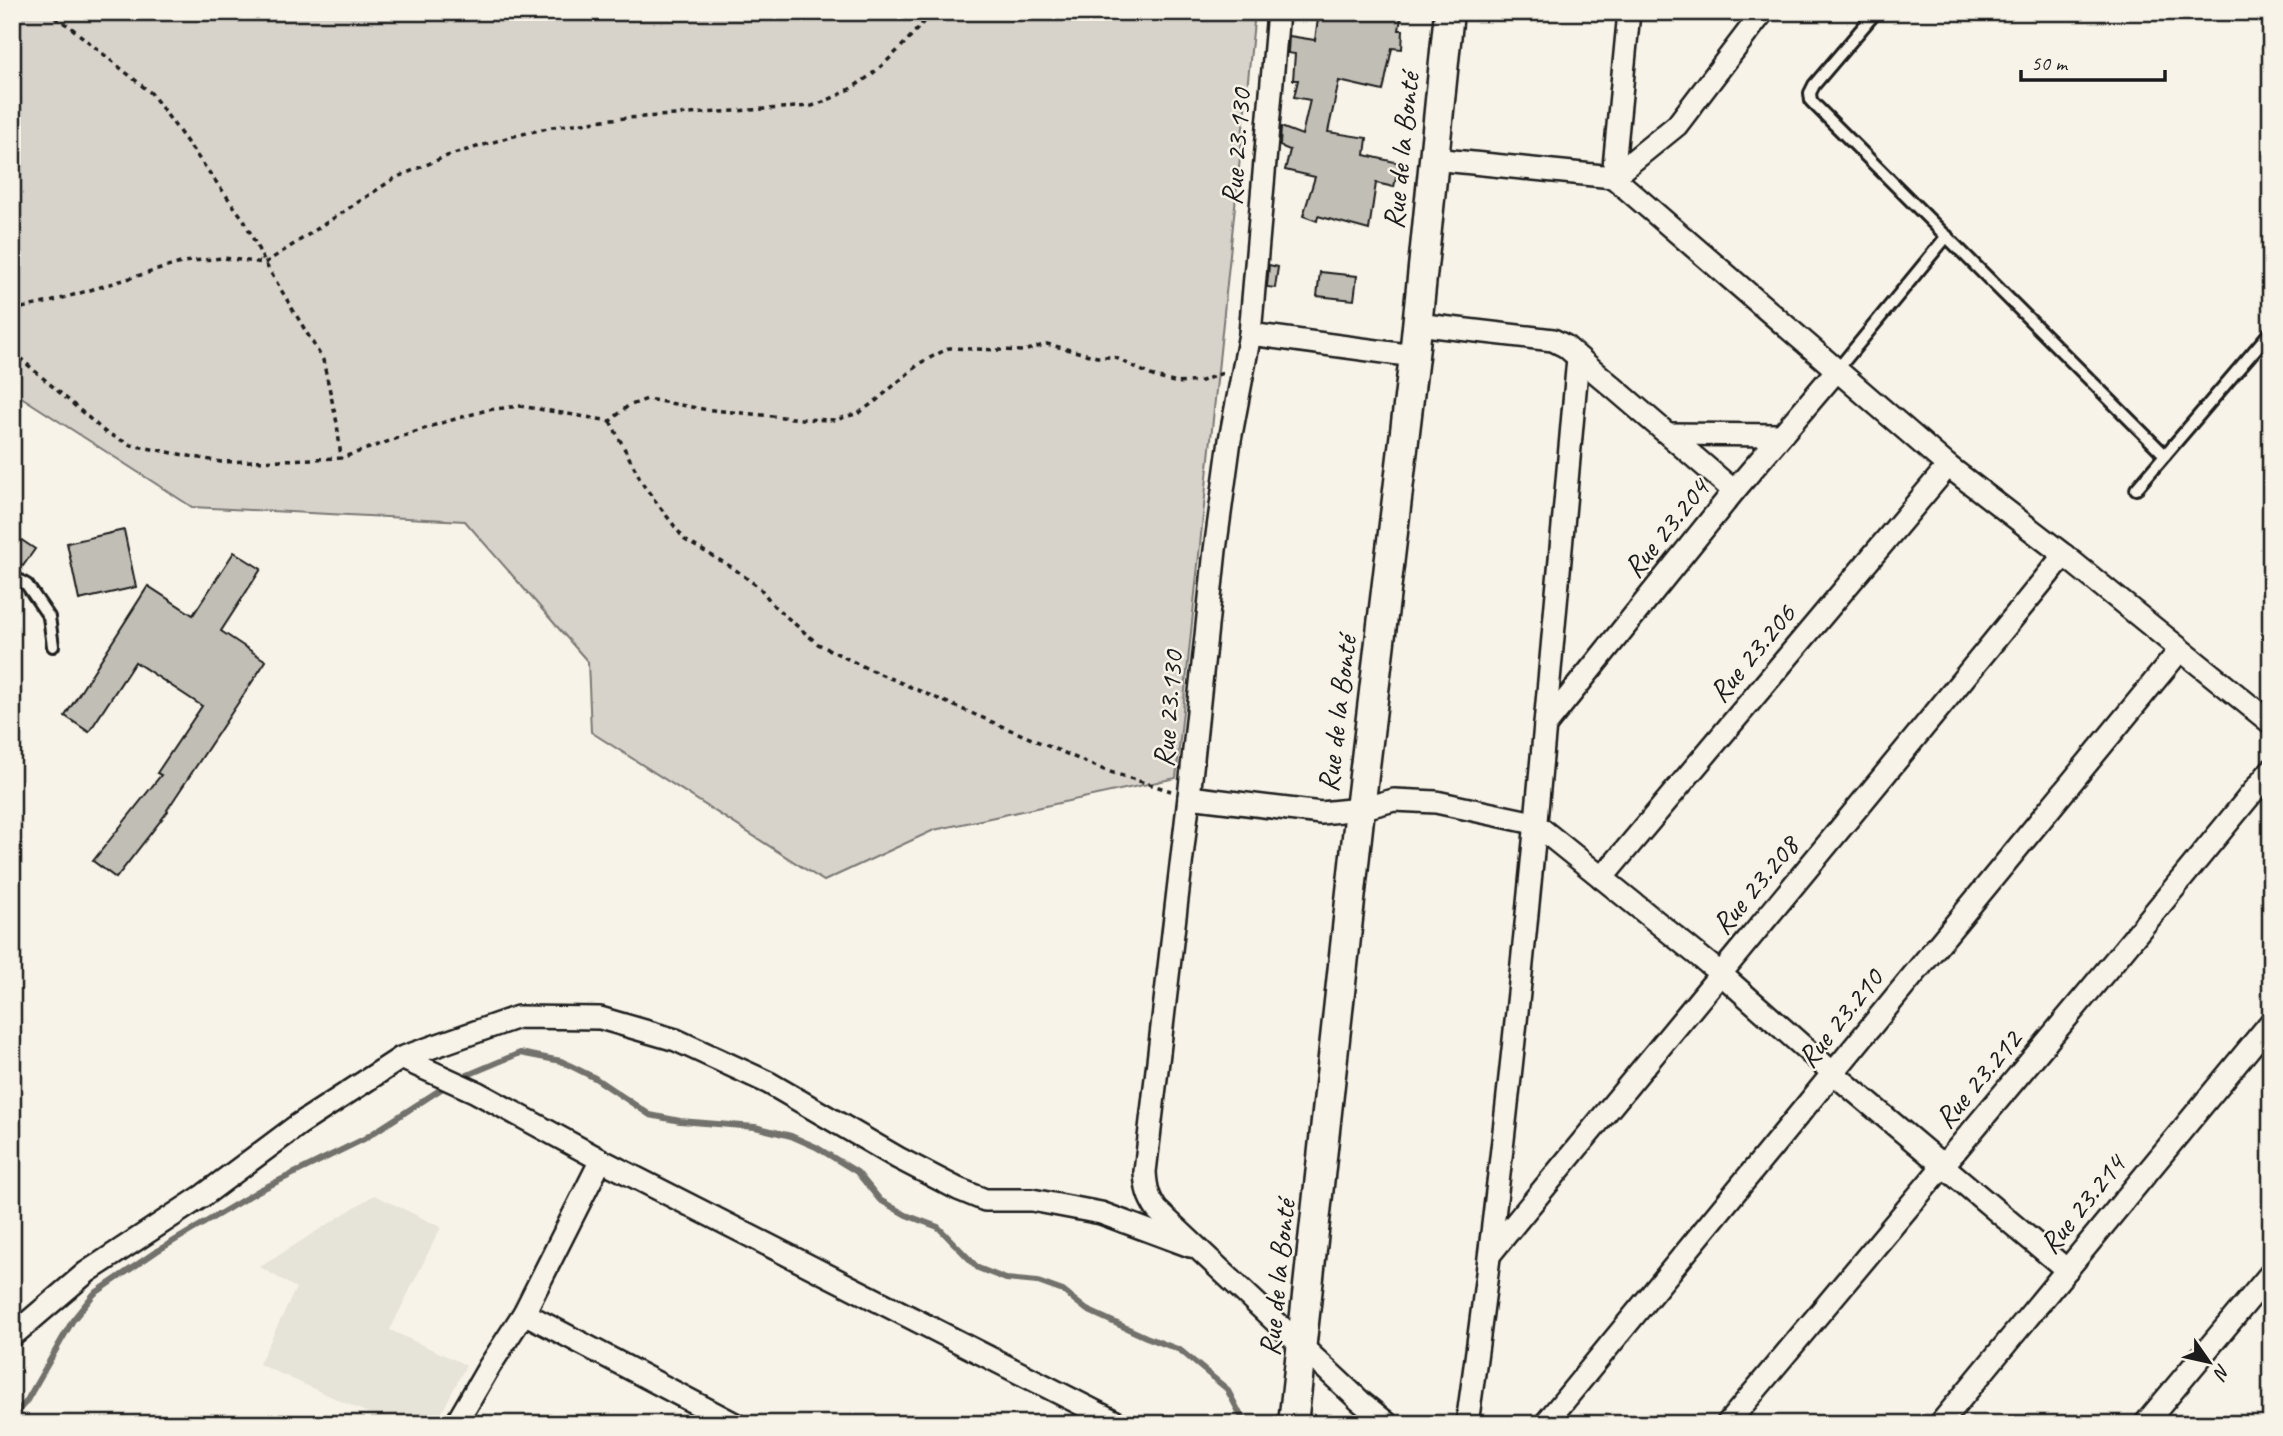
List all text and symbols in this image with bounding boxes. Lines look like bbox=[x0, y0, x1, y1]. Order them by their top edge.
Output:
scale bar bbox=[2021, 38, 2164, 82]
text: 50 m bbox=[2031, 50, 2069, 76]
street label: Rue de la Bonté bbox=[1374, 67, 1429, 231]
street label: Rue 23.130 bbox=[1212, 85, 1260, 207]
street label: Rue 23.204 bbox=[1614, 469, 1719, 585]
street label: Rue 23.206 bbox=[1700, 595, 1805, 710]
street label: Rue de la Bonté bbox=[1309, 630, 1366, 794]
street label: Rue 23.130 bbox=[1144, 647, 1192, 769]
street label: Rue 23.208 bbox=[1703, 826, 1809, 942]
street label: Rue 23.210 bbox=[1788, 959, 1893, 1075]
street label: Rue 23.212 bbox=[1926, 1020, 2032, 1136]
street label: Rue 23.214 bbox=[2030, 1145, 2135, 1261]
street label: Rue de la Bonté bbox=[1250, 1194, 1305, 1358]
north arrow bbox=[2174, 1328, 2244, 1398]
text: N bbox=[2207, 1359, 2236, 1385]

